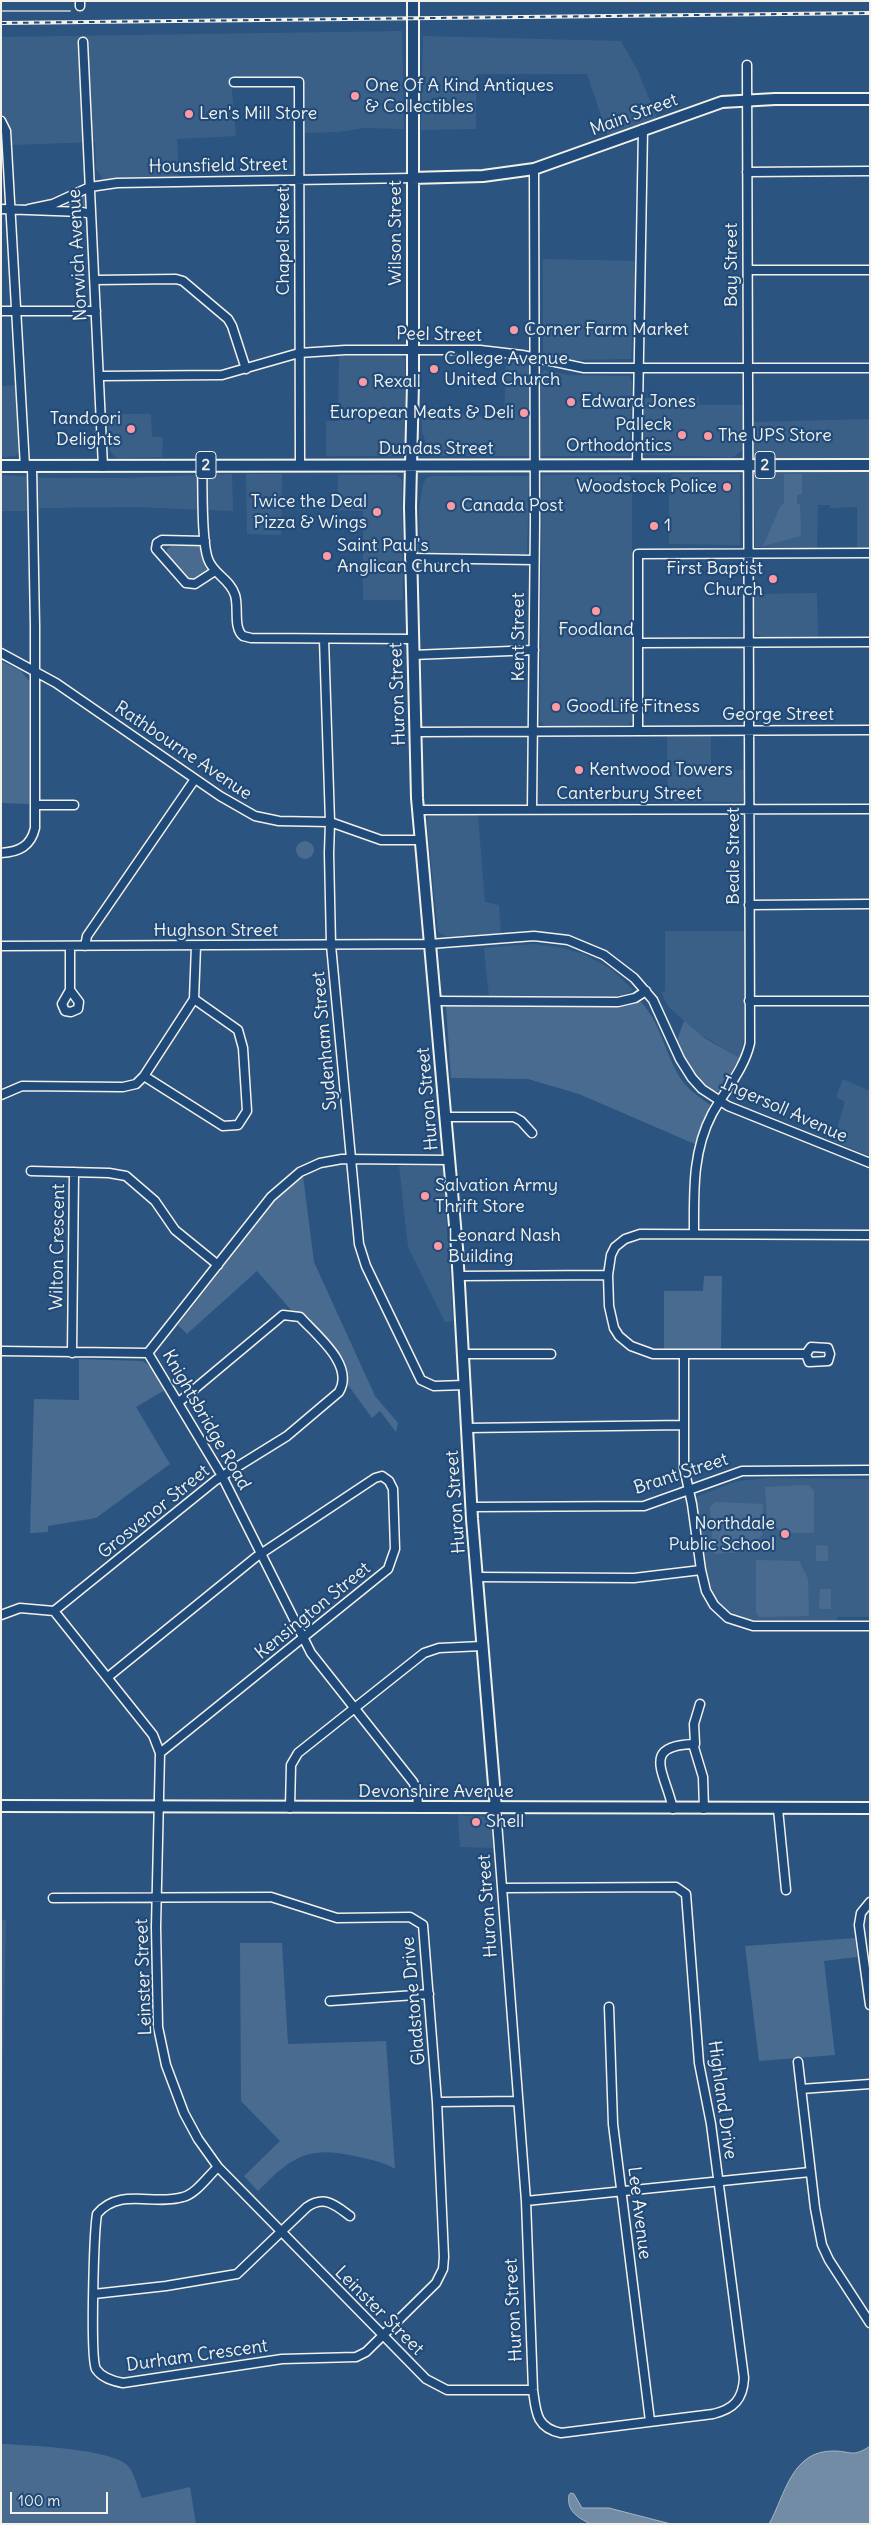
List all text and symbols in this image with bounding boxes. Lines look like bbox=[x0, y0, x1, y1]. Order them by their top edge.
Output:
place label: One Of A Kind Antiques & Collectibles bbox=[365, 75, 554, 118]
street label: Main Street bbox=[587, 89, 681, 141]
marker: One Of A Kind Antiques & Collectibles bbox=[349, 90, 361, 102]
place label: Len's Mill Store bbox=[199, 103, 317, 125]
marker: Len's Mill Store bbox=[183, 108, 195, 120]
street label: Hounsfield Street bbox=[148, 154, 288, 178]
street label: Wilson Street bbox=[385, 180, 407, 286]
street label: Chapel Street bbox=[273, 187, 295, 295]
street label: Norwich Avenue bbox=[64, 188, 92, 322]
street label: Bay Street bbox=[721, 223, 743, 307]
place label: Corner Farm Market bbox=[524, 319, 689, 341]
street label: Peel Street bbox=[396, 323, 482, 347]
marker: Corner Farm Market bbox=[508, 324, 520, 336]
place label: College Avenue United Church bbox=[444, 348, 568, 390]
marker: College Avenue United Church bbox=[428, 363, 440, 375]
place label: Rexall bbox=[373, 371, 421, 393]
marker: Rexall bbox=[357, 376, 369, 388]
place label: Edward Jones bbox=[581, 391, 696, 413]
marker: Edward Jones bbox=[565, 396, 577, 408]
place label: European Meats & Deli bbox=[329, 402, 514, 424]
marker: European Meats & Deli bbox=[518, 407, 530, 419]
place label: Tandoori Delights bbox=[50, 408, 121, 450]
place label: Palleck Orthodontics bbox=[566, 414, 672, 456]
marker: Tandoori Delights bbox=[125, 423, 137, 435]
place label: The UPS Store bbox=[718, 425, 832, 447]
marker: Palleck Orthodontics bbox=[676, 429, 688, 441]
marker: The UPS Store bbox=[702, 430, 714, 442]
street label: Dundas Street bbox=[378, 438, 494, 460]
road number: 2 bbox=[196, 452, 216, 478]
road number: 2 bbox=[755, 452, 775, 478]
place label: Woodstock Police bbox=[576, 476, 717, 498]
marker: Woodstock Police bbox=[721, 481, 733, 493]
place label: Twice the Deal Pizza & Wings bbox=[250, 491, 367, 534]
place label: Canada Post bbox=[461, 495, 564, 517]
marker: Canada Post bbox=[445, 500, 457, 512]
marker: Twice the Deal Pizza & Wings bbox=[371, 506, 383, 518]
place label: 1 bbox=[664, 515, 671, 537]
marker: 1 bbox=[648, 520, 660, 532]
place label: Saint Paul's Anglican Church bbox=[337, 535, 470, 578]
marker: Saint Paul's Anglican Church bbox=[321, 550, 333, 562]
place label: First Baptist Church bbox=[666, 558, 763, 600]
marker: First Baptist Church bbox=[767, 573, 779, 585]
street label: Kent Street bbox=[508, 592, 530, 682]
marker: Foodland bbox=[590, 605, 602, 617]
place label: Foodland bbox=[558, 619, 634, 641]
street label: Huron Street bbox=[385, 642, 411, 746]
place label: GoodLife Fitness bbox=[566, 696, 700, 718]
street label: Rathbourne Avenue bbox=[110, 697, 256, 805]
marker: GoodLife Fitness bbox=[550, 701, 562, 713]
street label: George Street bbox=[722, 704, 834, 726]
place label: Kentwood Towers bbox=[589, 759, 733, 781]
marker: Kentwood Towers bbox=[573, 764, 585, 776]
street label: Canterbury Street bbox=[556, 783, 702, 805]
street label: Beale Street bbox=[723, 807, 745, 905]
street label: Hughson Street bbox=[154, 920, 278, 942]
street label: Sydenham Street bbox=[308, 971, 342, 1111]
street label: Huron Street bbox=[413, 1047, 443, 1151]
street label: Ingersoll Avenue bbox=[717, 1072, 851, 1148]
place label: Salvation Army Thrift Store bbox=[435, 1175, 558, 1218]
street label: Wilton Crescent bbox=[46, 1184, 70, 1310]
marker: Salvation Army Thrift Store bbox=[419, 1190, 431, 1202]
place label: Leonard Nash Building bbox=[448, 1225, 561, 1268]
marker: Leonard Nash Building bbox=[432, 1240, 444, 1252]
street label: Knightsbridge Road bbox=[157, 1346, 255, 1494]
street label: Brant Street bbox=[631, 1449, 731, 1499]
street label: Huron Street bbox=[442, 1450, 470, 1554]
street label: Grosvenor Street bbox=[94, 1460, 214, 1564]
place label: Northdale Public School bbox=[668, 1513, 775, 1556]
marker: Northdale Public School bbox=[779, 1528, 791, 1540]
street label: Kensington Street bbox=[251, 1558, 375, 1664]
street label: Devonshire Avenue bbox=[358, 1781, 514, 1803]
place label: Shell bbox=[486, 1811, 524, 1833]
marker: Shell bbox=[470, 1816, 482, 1828]
street label: Huron Street bbox=[474, 1854, 502, 1958]
street label: Leinster Street bbox=[131, 1918, 157, 2036]
street label: Gladstone Drive bbox=[398, 1936, 430, 2066]
street label: Highland Drive bbox=[703, 2039, 741, 2161]
street label: Lee Avenue bbox=[623, 2165, 655, 2261]
street label: Huron Street bbox=[501, 2258, 527, 2362]
street label: Leinster Street bbox=[330, 2262, 428, 2360]
street label: Durham Crescent bbox=[125, 2335, 269, 2377]
scale bar bbox=[12, 2482, 110, 2514]
text: 100 m bbox=[18, 2491, 60, 2510]

